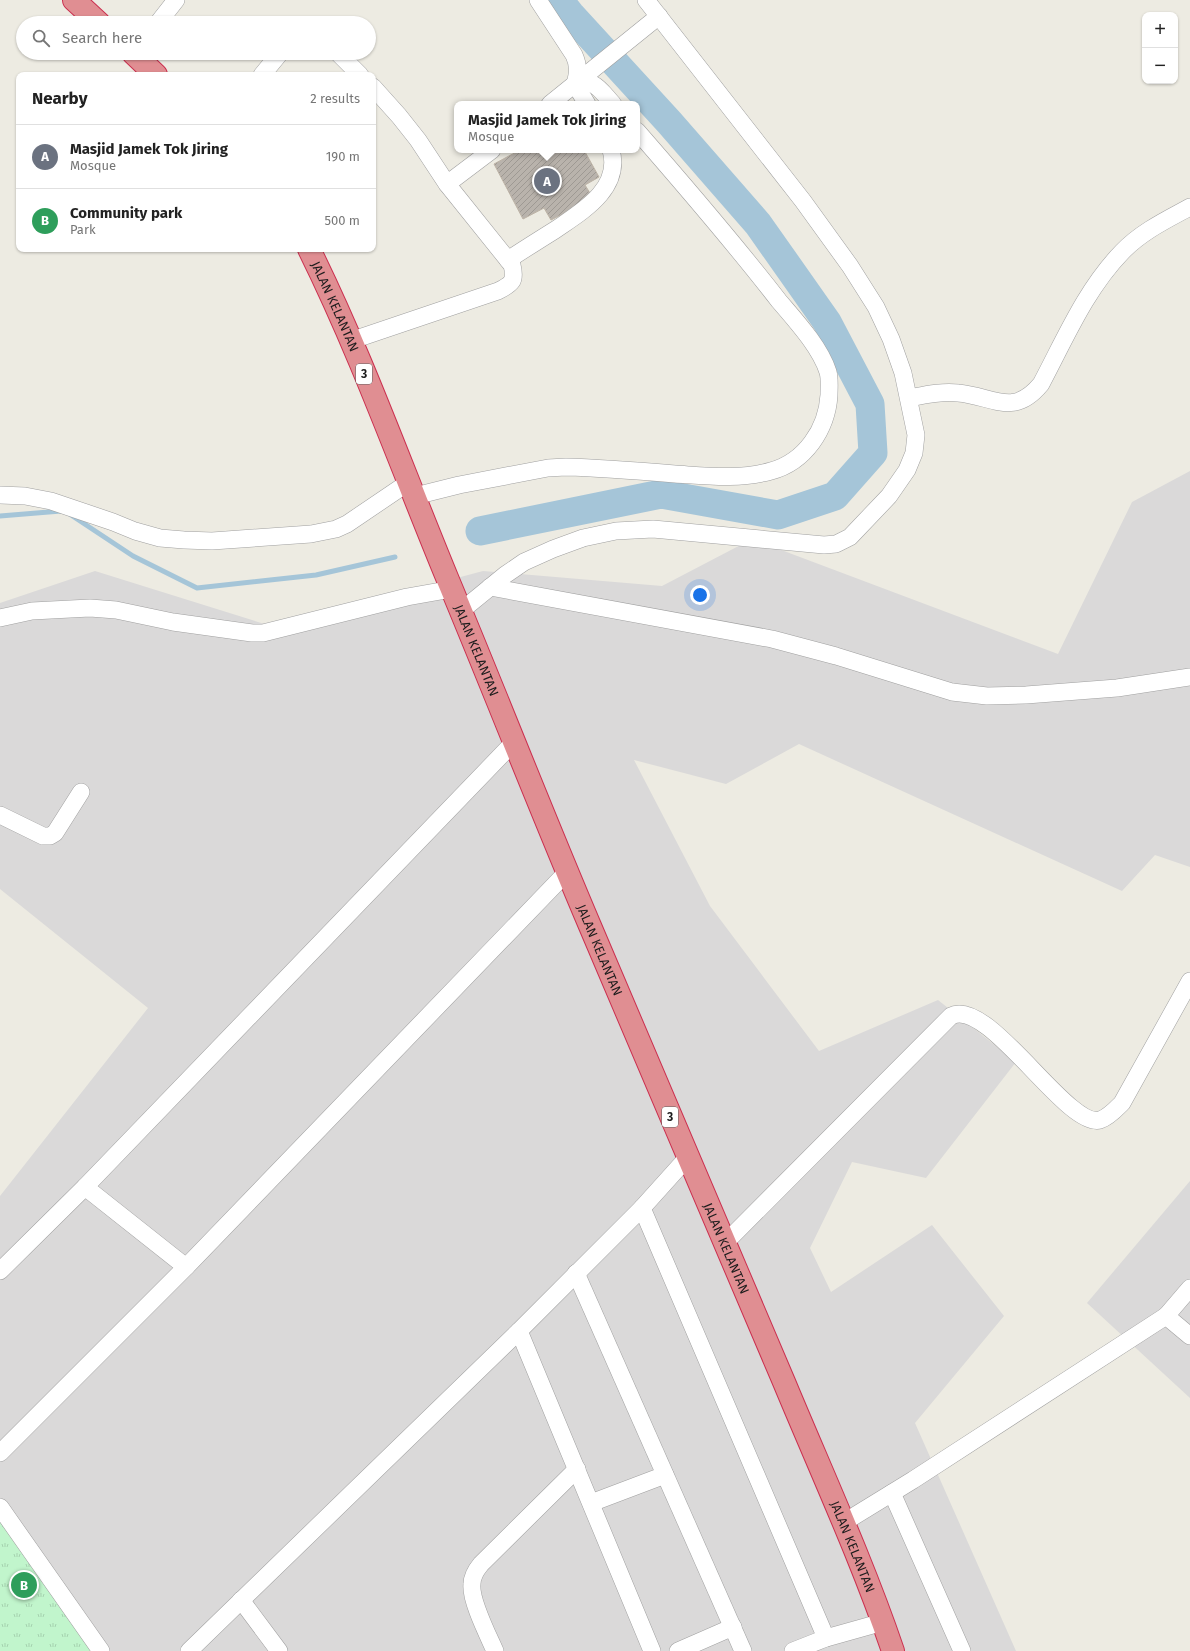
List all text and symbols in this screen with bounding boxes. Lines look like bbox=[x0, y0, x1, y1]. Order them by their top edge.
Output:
map controls bbox=[1142, 12, 1178, 84]
button: + bbox=[1142, 12, 1178, 48]
search box bbox=[16, 16, 376, 60]
icon: search bbox=[30, 27, 52, 49]
text: Search here bbox=[62, 29, 142, 47]
button: − bbox=[1142, 48, 1178, 84]
text: Nearby bbox=[32, 88, 87, 109]
text: 2 results bbox=[310, 91, 360, 106]
popup bbox=[454, 101, 640, 153]
text: Masjid Jamek Tok Jiring bbox=[468, 111, 626, 129]
text: Mosque bbox=[468, 129, 514, 144]
text: Masjid Jamek Tok Jiring bbox=[70, 140, 228, 158]
text: A bbox=[41, 149, 49, 164]
text: 190 m bbox=[326, 149, 360, 164]
text: Mosque bbox=[70, 158, 116, 173]
pin: A bbox=[534, 166, 560, 196]
text: Community park bbox=[70, 204, 182, 222]
text: B bbox=[41, 213, 49, 228]
text: 500 m bbox=[324, 213, 360, 228]
text: Park bbox=[70, 222, 96, 237]
street label: JALAN KELANTAN bbox=[308, 259, 362, 354]
road number: 3 bbox=[356, 364, 372, 384]
your location bbox=[690, 585, 710, 605]
street label: JALAN KELANTAN bbox=[451, 602, 502, 698]
street label: JALAN KELANTAN bbox=[574, 902, 625, 998]
road number: 3 bbox=[662, 1107, 678, 1127]
street label: JALAN KELANTAN bbox=[700, 1200, 752, 1296]
street label: JALAN KELANTAN bbox=[827, 1498, 878, 1595]
pin: B bbox=[11, 1570, 37, 1600]

